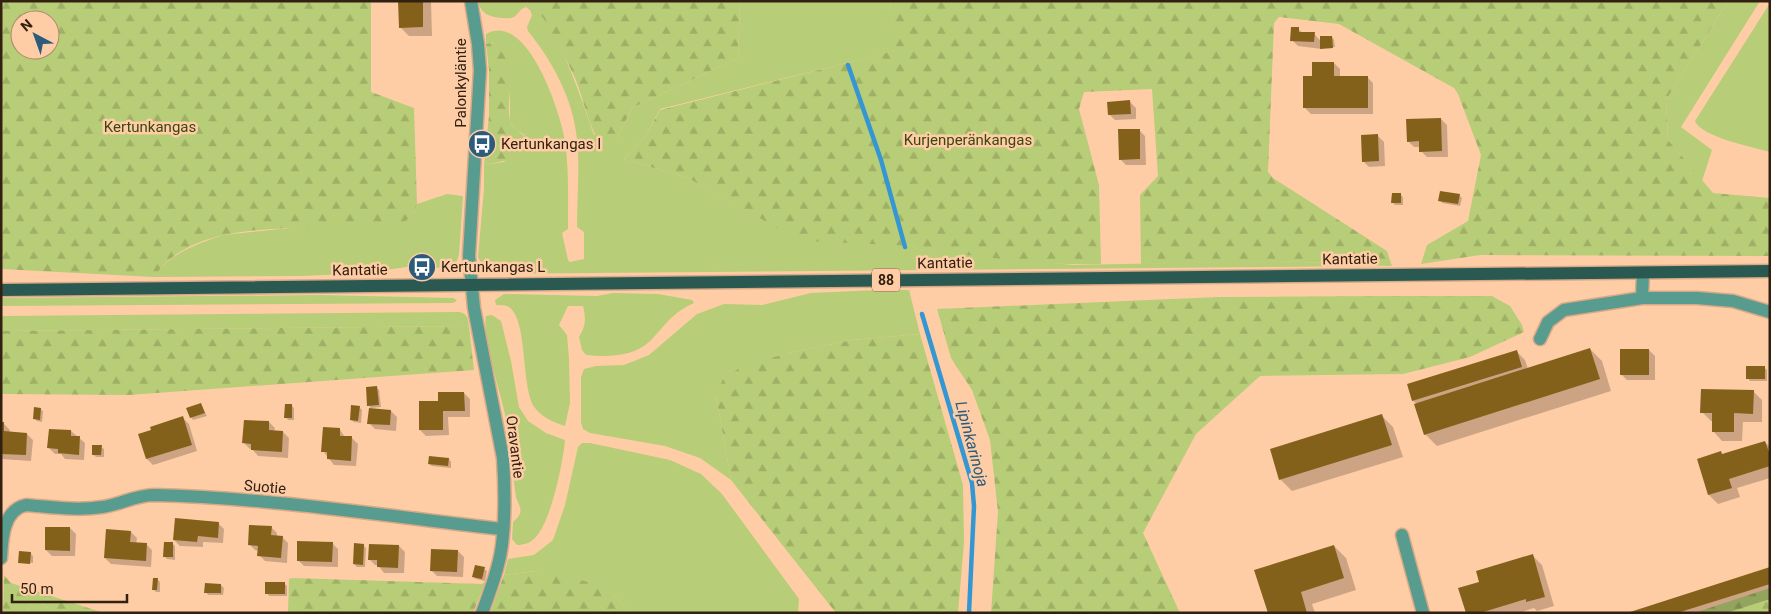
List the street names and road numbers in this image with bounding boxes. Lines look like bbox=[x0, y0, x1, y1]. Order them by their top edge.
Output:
street label: Palonkyläntie bbox=[452, 38, 470, 128]
street label: Kantatie bbox=[1322, 250, 1378, 268]
street label: Kantatie bbox=[917, 254, 973, 272]
street label: Kantatie bbox=[332, 261, 388, 279]
road number: 88 bbox=[872, 268, 900, 292]
street label: Oravantie bbox=[502, 414, 528, 480]
street label: Suotie bbox=[243, 476, 287, 498]

